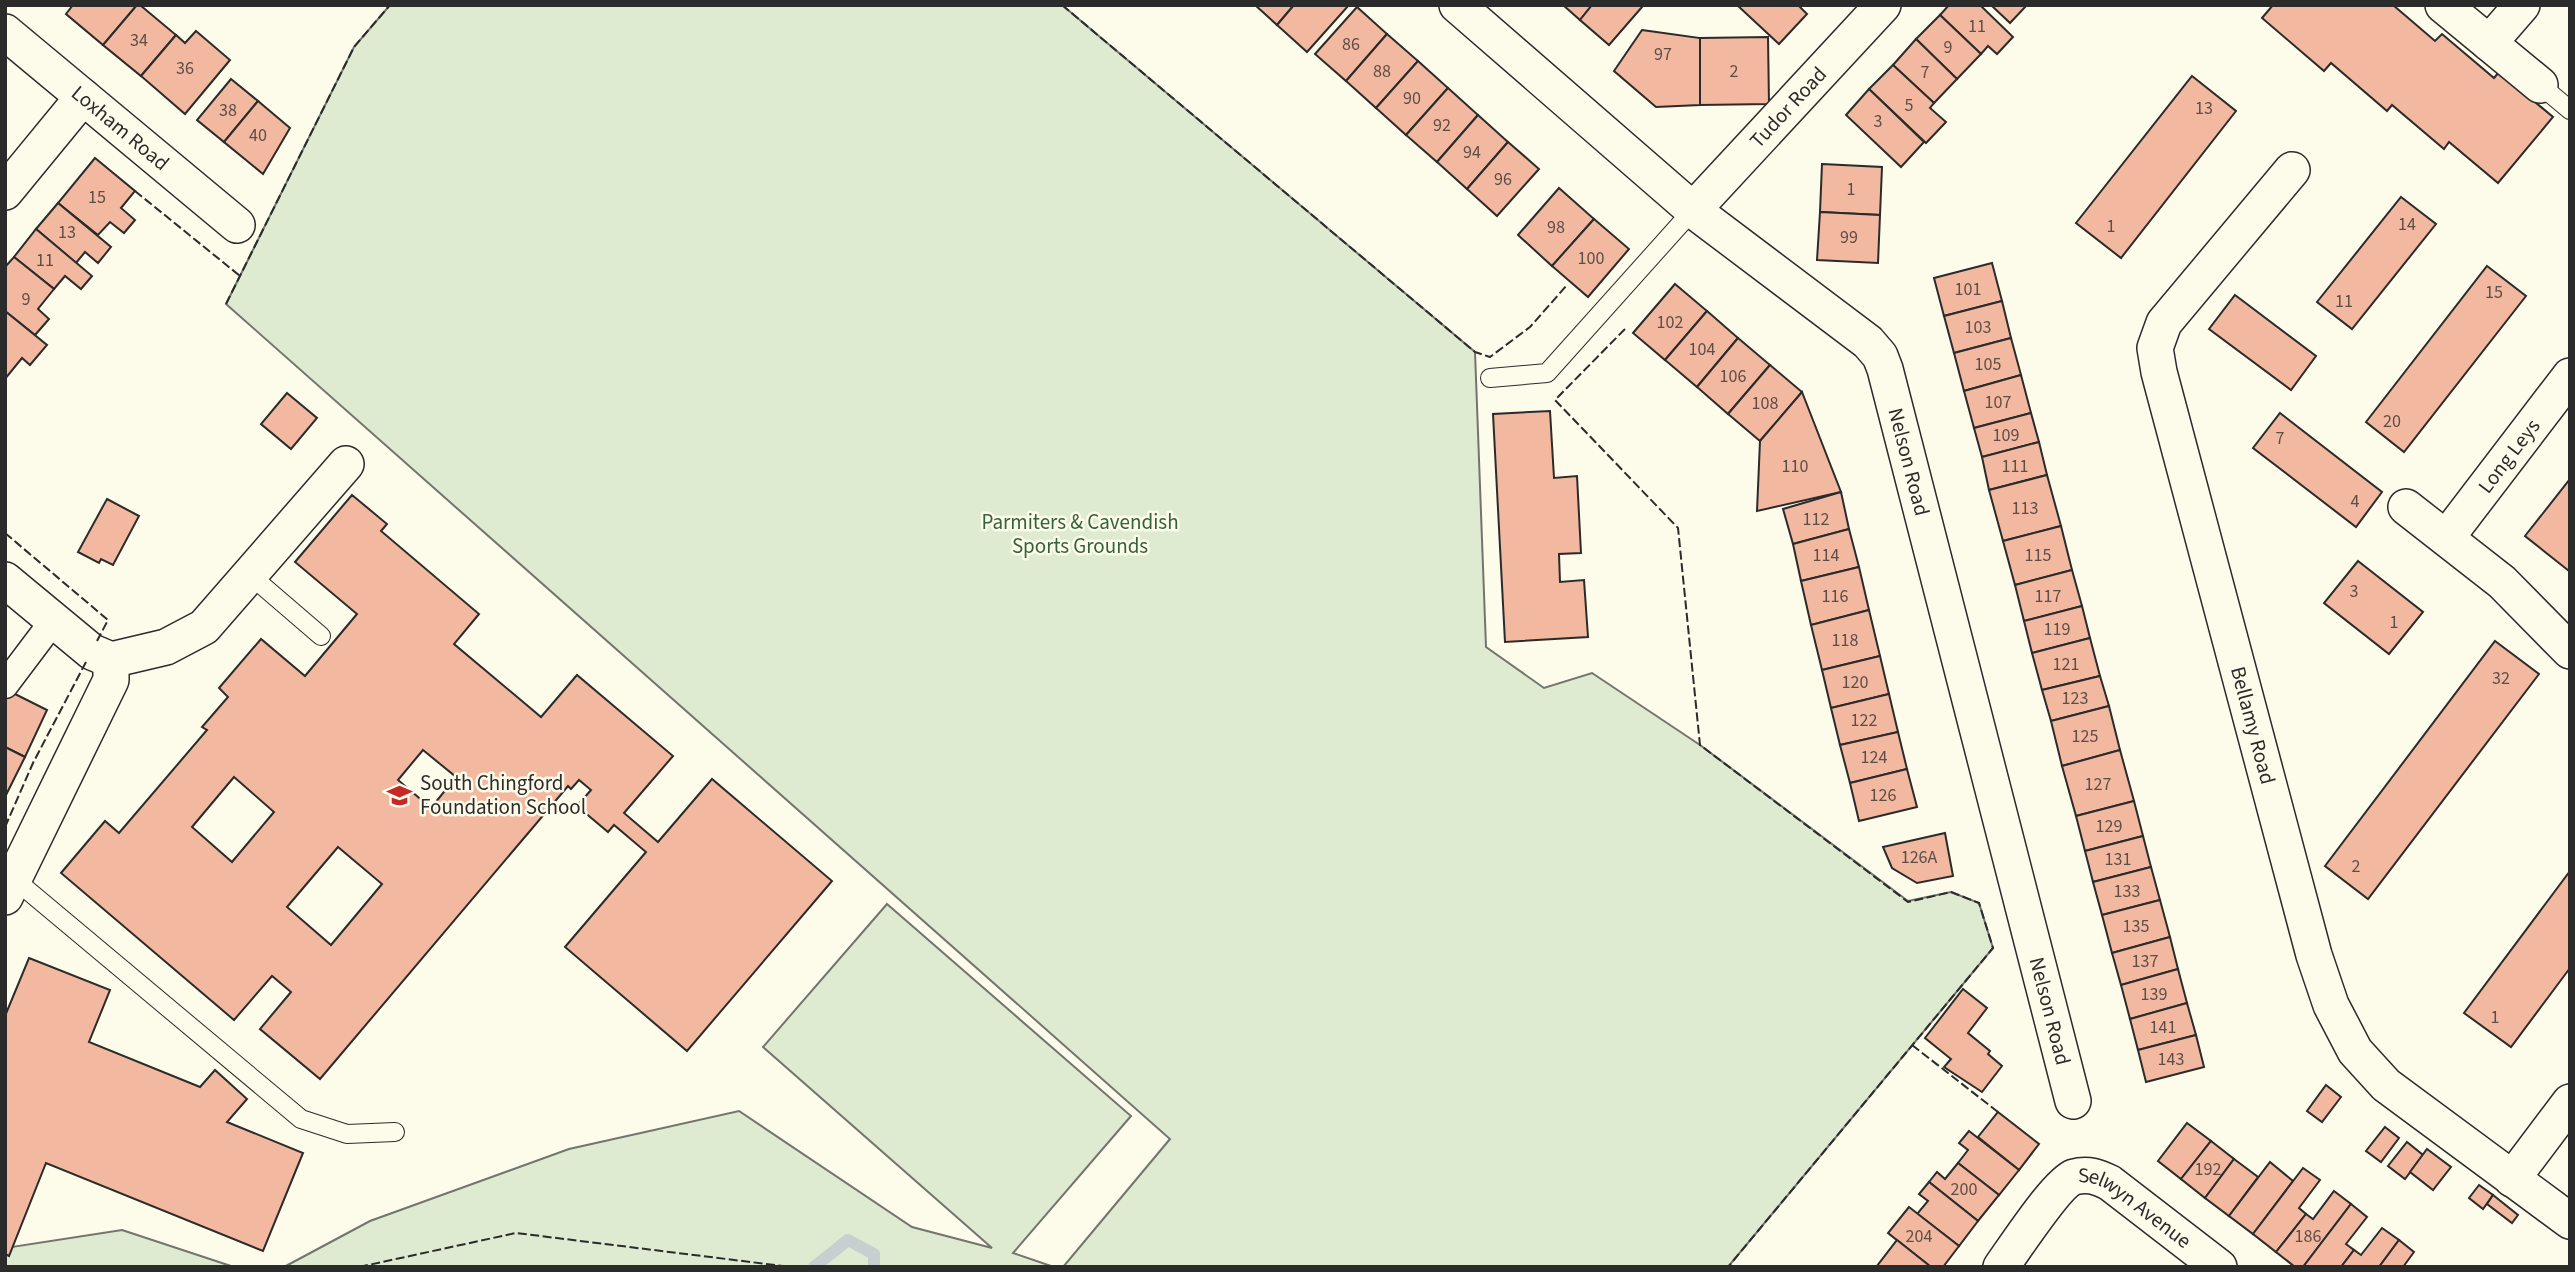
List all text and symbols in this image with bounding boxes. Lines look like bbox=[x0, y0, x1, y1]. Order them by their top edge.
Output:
house number: 11 bbox=[1968, 14, 1986, 39]
house number: 34 bbox=[130, 28, 148, 53]
house number: 86 bbox=[1342, 32, 1360, 57]
house number: 9 bbox=[1944, 35, 1953, 60]
house number: 97 bbox=[1654, 42, 1672, 67]
house number: 36 bbox=[176, 56, 194, 81]
house number: 88 bbox=[1373, 59, 1391, 84]
house number: 2 bbox=[1730, 59, 1739, 84]
street label: Tudor Road bbox=[1743, 60, 1834, 155]
house number: 7 bbox=[1921, 60, 1930, 85]
street label: Loxham Road bbox=[65, 78, 176, 178]
house number: 90 bbox=[1403, 86, 1421, 111]
house number: 5 bbox=[1905, 93, 1914, 118]
house number: 13 bbox=[2195, 96, 2213, 121]
house number: 38 bbox=[219, 98, 237, 123]
house number: 3 bbox=[1874, 109, 1883, 134]
house number: 92 bbox=[1433, 113, 1451, 138]
house number: 40 bbox=[249, 123, 267, 148]
house number: 94 bbox=[1463, 140, 1481, 165]
house number: 96 bbox=[1494, 167, 1512, 192]
house number: 1 bbox=[1847, 177, 1855, 202]
house number: 15 bbox=[88, 185, 106, 210]
house number: 14 bbox=[2398, 212, 2416, 237]
house number: 1 bbox=[2107, 214, 2115, 239]
house number: 98 bbox=[1547, 215, 1565, 240]
house number: 13 bbox=[58, 220, 76, 245]
house number: 99 bbox=[1840, 225, 1858, 250]
house number: 100 bbox=[1578, 246, 1604, 271]
house number: 11 bbox=[36, 248, 54, 273]
house number: 101 bbox=[1955, 277, 1981, 302]
house number: 15 bbox=[2485, 280, 2503, 305]
house number: 9 bbox=[22, 287, 31, 312]
house number: 11 bbox=[2335, 289, 2353, 314]
house number: 102 bbox=[1657, 310, 1683, 335]
house number: 103 bbox=[1965, 315, 1991, 340]
house number: 104 bbox=[1689, 337, 1715, 362]
house number: 105 bbox=[1975, 352, 2001, 377]
house number: 106 bbox=[1720, 364, 1746, 389]
house number: 107 bbox=[1985, 390, 2011, 415]
house number: 108 bbox=[1752, 391, 1778, 416]
street label: Nelson Road bbox=[1881, 405, 1937, 519]
house number: 20 bbox=[2383, 409, 2401, 434]
street label: Long Leys bbox=[2471, 412, 2547, 500]
house number: 109 bbox=[1993, 423, 2019, 448]
house number: 7 bbox=[2276, 426, 2285, 451]
house number: 110 bbox=[1782, 454, 1808, 479]
house number: 111 bbox=[2002, 454, 2028, 479]
house number: 4 bbox=[2351, 489, 2360, 514]
house number: 113 bbox=[2012, 496, 2038, 521]
park label: Parmiters & Cavendish Sports Grounds bbox=[981, 507, 1179, 561]
house number: 112 bbox=[1803, 507, 1829, 532]
house number: 114 bbox=[1813, 543, 1839, 568]
house number: 115 bbox=[2025, 543, 2051, 568]
house number: 3 bbox=[2350, 579, 2359, 604]
house number: 116 bbox=[1822, 584, 1848, 609]
house number: 117 bbox=[2035, 584, 2061, 609]
house number: 1 bbox=[2390, 610, 2398, 635]
house number: 119 bbox=[2044, 617, 2070, 642]
house number: 118 bbox=[1832, 628, 1858, 653]
house number: 121 bbox=[2053, 652, 2079, 677]
street label: Bellamy Road bbox=[2223, 663, 2283, 787]
house number: 32 bbox=[2492, 666, 2510, 691]
house number: 120 bbox=[1842, 670, 1868, 695]
house number: 123 bbox=[2062, 686, 2088, 711]
house number: 122 bbox=[1851, 708, 1877, 733]
house number: 125 bbox=[2072, 724, 2098, 749]
house number: 124 bbox=[1861, 745, 1887, 770]
place label: South Chingford Foundation School bbox=[420, 768, 586, 822]
house number: 127 bbox=[2085, 772, 2111, 797]
school or university icon: South Chingford Foundation School bbox=[386, 781, 414, 809]
house number: 126 bbox=[1870, 783, 1896, 808]
house number: 129 bbox=[2096, 814, 2122, 839]
house number: 126A bbox=[1901, 845, 1938, 870]
house number: 131 bbox=[2105, 847, 2131, 872]
house number: 2 bbox=[2352, 854, 2361, 879]
house number: 133 bbox=[2114, 879, 2140, 904]
house number: 135 bbox=[2123, 914, 2149, 939]
house number: 137 bbox=[2132, 949, 2158, 974]
street label: Nelson Road bbox=[2022, 954, 2078, 1068]
house number: 139 bbox=[2141, 982, 2167, 1007]
house number: 1 bbox=[2491, 1005, 2499, 1030]
house number: 141 bbox=[2150, 1015, 2176, 1040]
house number: 143 bbox=[2158, 1047, 2184, 1072]
house number: 192 bbox=[2195, 1157, 2221, 1182]
street label: Selwyn Avenue bbox=[2078, 1160, 2198, 1255]
house number: 200 bbox=[1951, 1177, 1977, 1202]
house number: 204 bbox=[1906, 1224, 1932, 1249]
house number: 186 bbox=[2295, 1224, 2321, 1249]

